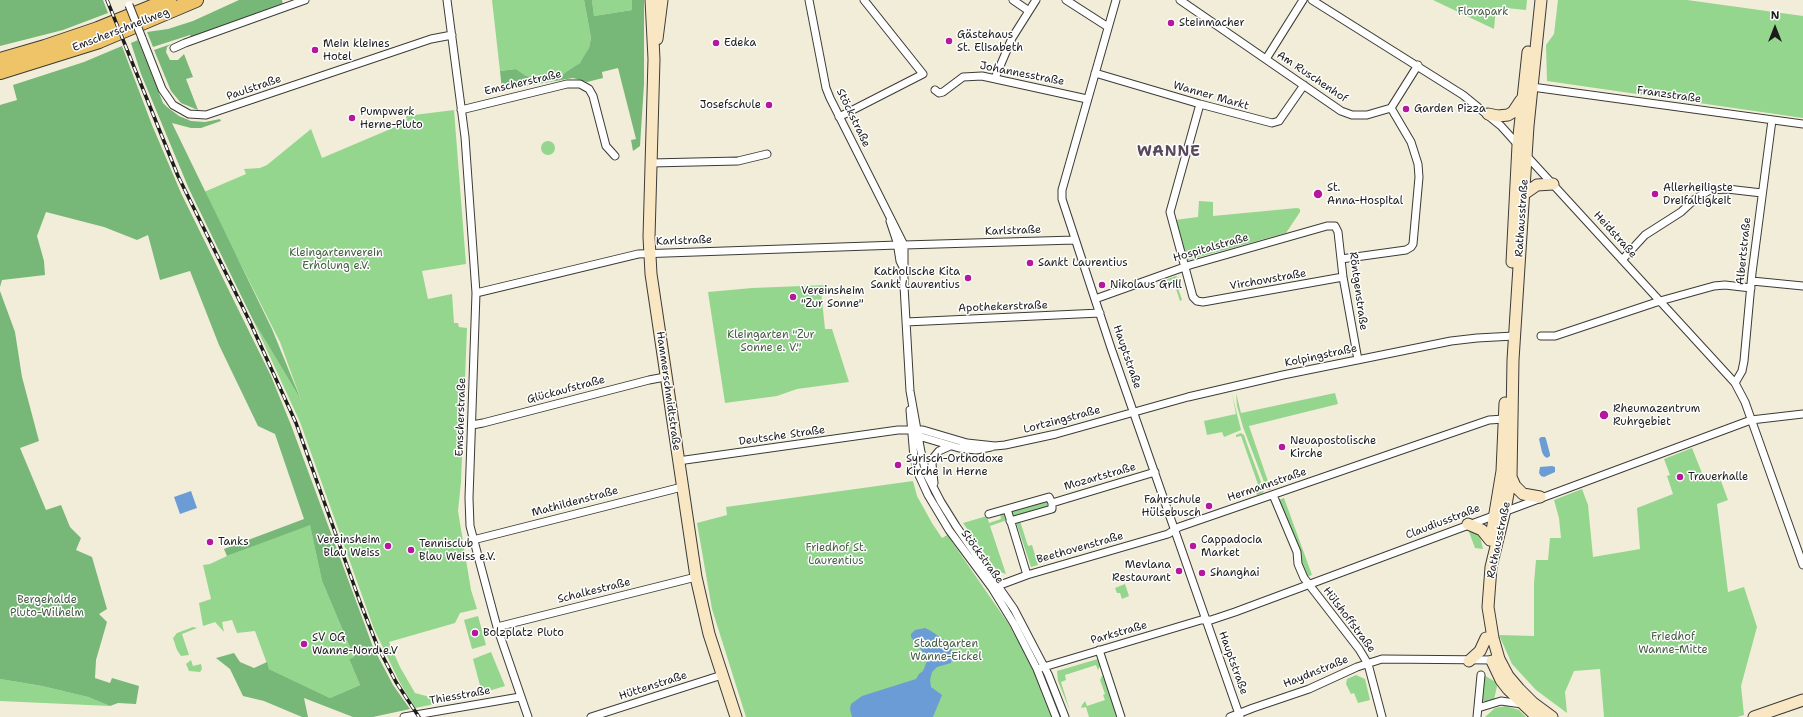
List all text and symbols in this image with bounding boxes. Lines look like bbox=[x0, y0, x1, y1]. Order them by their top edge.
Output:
street label: Emscherschnellweg bbox=[71, 5, 171, 55]
park label: Florapark bbox=[1458, 5, 1508, 19]
north arrow bbox=[1755, 8, 1795, 48]
text: N bbox=[1771, 8, 1779, 23]
place label: Steinmacher bbox=[1179, 16, 1245, 30]
marker: Steinmacher bbox=[1166, 18, 1176, 28]
place label: Gästehaus St. Elisabeth bbox=[957, 28, 1023, 54]
place label: Edeka bbox=[724, 36, 756, 50]
marker: Gästehaus St. Elisabeth bbox=[944, 36, 954, 46]
place label: Mein kleines Hotel bbox=[323, 37, 390, 63]
marker: Edeka bbox=[711, 38, 721, 48]
marker: Mein kleines Hotel bbox=[310, 45, 320, 55]
street label: Am Ruschenhof bbox=[1274, 49, 1350, 105]
street label: Johannesstraße bbox=[979, 59, 1065, 89]
street label: Emscherstraße bbox=[483, 68, 563, 98]
street label: Paulstraße bbox=[225, 72, 283, 104]
street label: Wanner Markt bbox=[1172, 79, 1250, 113]
street label: Franzstraße bbox=[1636, 84, 1702, 106]
street label: Stöckstraße bbox=[833, 87, 873, 149]
place label: Josefschule bbox=[700, 98, 761, 112]
marker: Josefschule bbox=[764, 100, 774, 110]
place label: Garden Pizza bbox=[1414, 102, 1486, 116]
marker: Garden Pizza bbox=[1401, 104, 1411, 114]
place label: Pumpwerk Herne-Pluto bbox=[360, 105, 423, 131]
marker: Pumpwerk Herne-Pluto bbox=[347, 113, 357, 123]
district label: WANNE bbox=[1137, 143, 1201, 161]
street label: Rathausstraße bbox=[1513, 179, 1531, 257]
place label: St. Anna-Hospital bbox=[1327, 181, 1403, 207]
place label: Allerheiligste Dreifaltigkeit bbox=[1663, 181, 1733, 207]
marker: St. Anna-Hospital bbox=[1312, 188, 1324, 200]
marker: Allerheiligste Dreifaltigkeit bbox=[1650, 189, 1660, 199]
street label: Heidstraße bbox=[1591, 209, 1639, 261]
street label: Albertstraße bbox=[1734, 216, 1754, 286]
street label: Karlstraße bbox=[985, 223, 1041, 239]
street label: Hospitalstraße bbox=[1172, 231, 1250, 265]
street label: Karlstraße bbox=[656, 233, 712, 249]
park label: Kleingartenverein Erholung e.V. bbox=[289, 246, 383, 272]
street label: Röntgenstraße bbox=[1346, 251, 1370, 331]
place label: Sankt Laurentius bbox=[1038, 256, 1128, 270]
marker: Sankt Laurentius bbox=[1025, 258, 1035, 268]
place label: Katholische Kita Sankt Laurentius bbox=[870, 265, 960, 291]
street label: Virchowstraße bbox=[1229, 267, 1307, 293]
marker: Katholische Kita Sankt Laurentius bbox=[963, 273, 973, 283]
place label: Nikolaus Grill bbox=[1110, 278, 1182, 292]
marker: Nikolaus Grill bbox=[1097, 280, 1107, 290]
place label: Vereinsheim "Zur Sonne" bbox=[801, 284, 864, 310]
marker: Vereinsheim "Zur Sonne" bbox=[788, 292, 798, 302]
street label: Apothekerstraße bbox=[958, 299, 1048, 315]
street label: Hauptstraße bbox=[1110, 323, 1144, 391]
park label: Kleingarten "Zur Sonne e. V." bbox=[727, 328, 815, 354]
street label: Hammerschmidtstraße bbox=[653, 330, 683, 452]
street label: Kolpingstraße bbox=[1284, 342, 1358, 370]
street label: Glückaufstraße bbox=[525, 373, 607, 407]
street label: Emscherstraße bbox=[453, 377, 469, 457]
place label: Rheumazentrum Ruhrgebiet bbox=[1613, 402, 1700, 428]
street label: Lortzingstraße bbox=[1022, 403, 1102, 437]
marker: Rheumazentrum Ruhrgebiet bbox=[1598, 409, 1610, 421]
street label: Deutsche Straße bbox=[738, 423, 826, 449]
place label: Neuapostolische Kirche bbox=[1290, 434, 1376, 460]
marker: Neuapostolische Kirche bbox=[1277, 442, 1287, 452]
place label: Syrisch-Orthodoxe Kirche in Herne bbox=[906, 452, 1004, 478]
marker: Syrisch-Orthodoxe Kirche in Herne bbox=[893, 460, 903, 470]
street label: Mozartstraße bbox=[1063, 460, 1137, 494]
street label: Hermannstraße bbox=[1226, 465, 1308, 505]
place label: Trauerhalle bbox=[1688, 470, 1748, 484]
marker: Trauerhalle bbox=[1675, 472, 1685, 482]
street label: Mathildenstraße bbox=[530, 484, 620, 520]
place label: Fahrschule Hülsebusch bbox=[1142, 493, 1201, 519]
street label: Rathausstraße bbox=[1484, 500, 1514, 580]
marker: Fahrschule Hülsebusch bbox=[1204, 501, 1214, 511]
street label: Claudiusstraße bbox=[1404, 502, 1482, 542]
street label: Stöckstraße bbox=[958, 528, 1006, 586]
street label: Beethovenstraße bbox=[1035, 529, 1125, 567]
place label: Vereinsheim Blau Weiss bbox=[317, 533, 380, 559]
place label: Cappadocia Market bbox=[1201, 533, 1262, 559]
place label: Tanks bbox=[218, 535, 249, 549]
marker: Tanks bbox=[205, 537, 215, 547]
place label: Tennisclub Blau Weiss e.V. bbox=[419, 537, 496, 563]
marker: Vereinsheim Blau Weiss bbox=[383, 541, 393, 551]
park label: Friedhof St. Laurentius bbox=[806, 541, 866, 567]
marker: Cappadocia Market bbox=[1188, 541, 1198, 551]
marker: Tennisclub Blau Weiss e.V. bbox=[406, 545, 416, 555]
place label: Mevlana Restaurant bbox=[1112, 558, 1171, 584]
marker: Mevlana Restaurant bbox=[1174, 566, 1184, 576]
place label: Shanghai bbox=[1210, 566, 1260, 580]
marker: Shanghai bbox=[1197, 568, 1207, 578]
street label: Schalkestraße bbox=[556, 576, 632, 606]
street label: Hülshoffstraße bbox=[1320, 585, 1378, 655]
park label: Bergehalde Pluto-Wilhelm bbox=[10, 593, 84, 619]
street label: Parkstraße bbox=[1089, 619, 1149, 647]
place label: Bolzplatz Pluto bbox=[483, 626, 564, 640]
marker: Bolzplatz Pluto bbox=[470, 628, 480, 638]
street label: Hauptstraße bbox=[1215, 629, 1251, 697]
park label: Friedhof Wanne-Mitte bbox=[1638, 630, 1708, 656]
place label: SV OG Wanne-Nord e.V bbox=[312, 631, 398, 657]
park label: Stadtgarten Wanne-Eickel bbox=[910, 637, 982, 663]
marker: SV OG Wanne-Nord e.V bbox=[299, 639, 309, 649]
street label: Haydnstraße bbox=[1281, 653, 1351, 691]
street label: Hüttenstraße bbox=[617, 669, 689, 703]
street label: Thiesstraße bbox=[428, 684, 492, 708]

